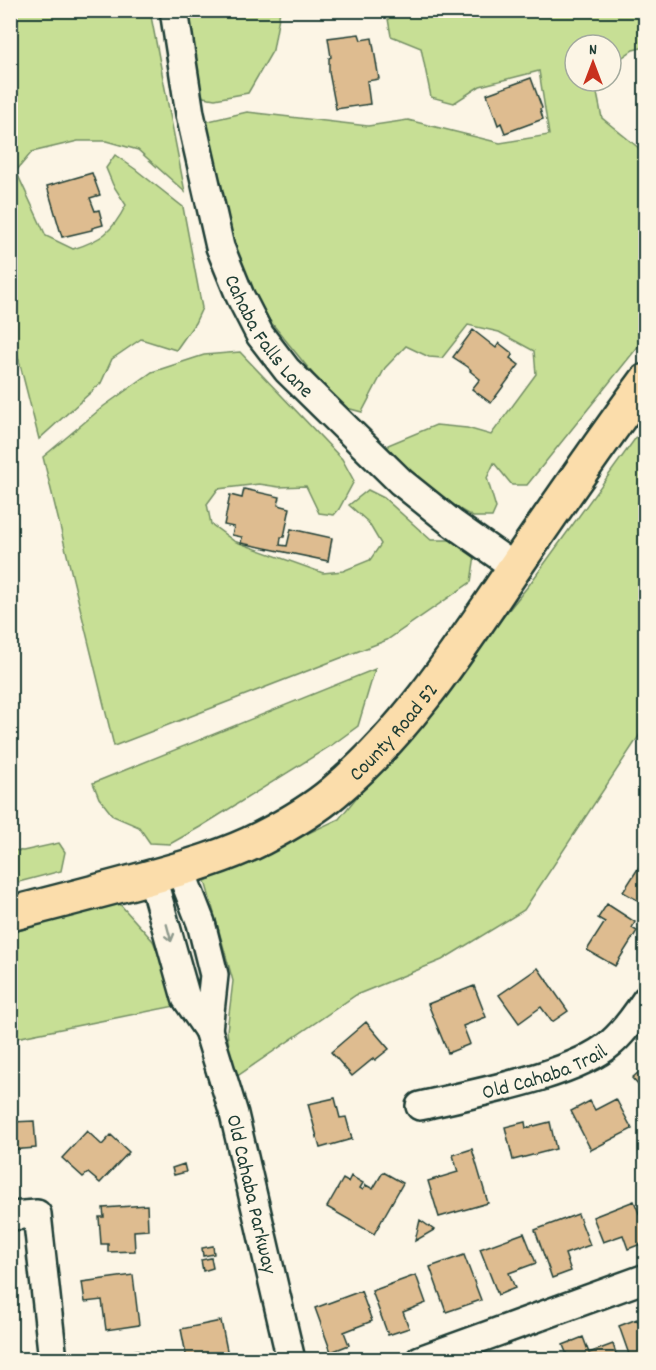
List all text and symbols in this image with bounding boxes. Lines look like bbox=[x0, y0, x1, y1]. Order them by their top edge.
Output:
north arrow bbox=[563, 33, 623, 93]
text: N bbox=[589, 39, 597, 62]
street label: Cahaba Falls Lane bbox=[215, 271, 319, 406]
street label: County Road 52 bbox=[343, 678, 447, 790]
one-way arrow bbox=[163, 923, 175, 942]
street label: Old Cahaba Trail bbox=[479, 1038, 614, 1109]
street label: Old Cahaba Parkway bbox=[217, 1112, 283, 1278]

